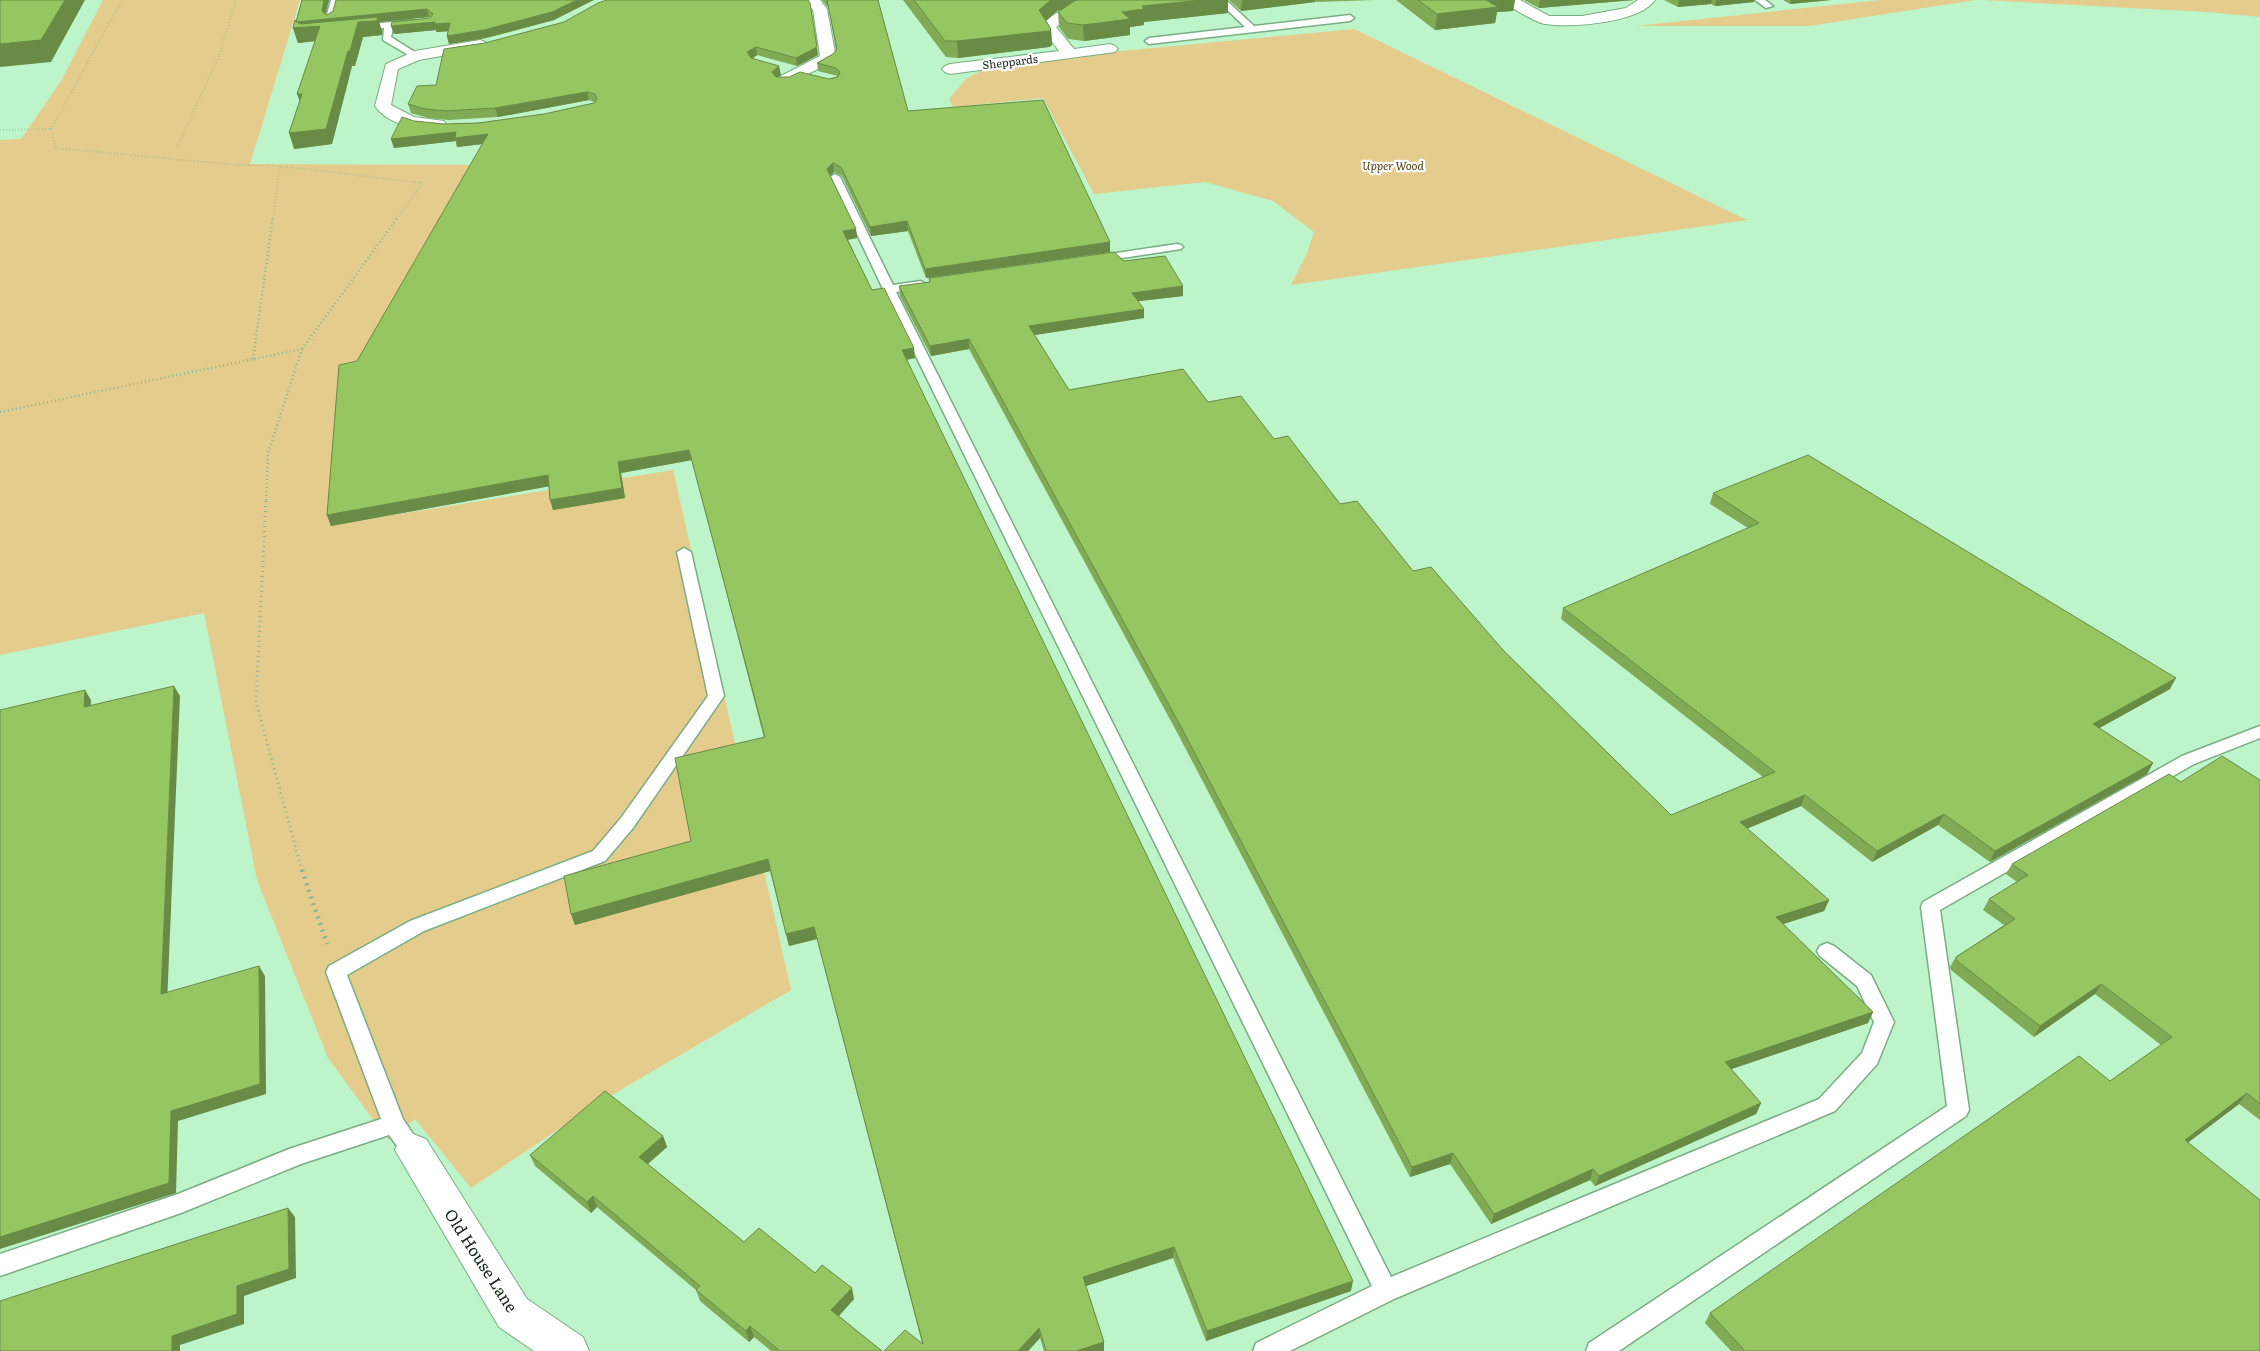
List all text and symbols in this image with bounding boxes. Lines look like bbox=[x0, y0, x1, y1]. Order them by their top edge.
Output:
street label: Sheppards bbox=[981, 50, 1039, 72]
park label: Upper Wood bbox=[1362, 157, 1425, 173]
street label: Old House Lane bbox=[440, 1204, 524, 1316]

